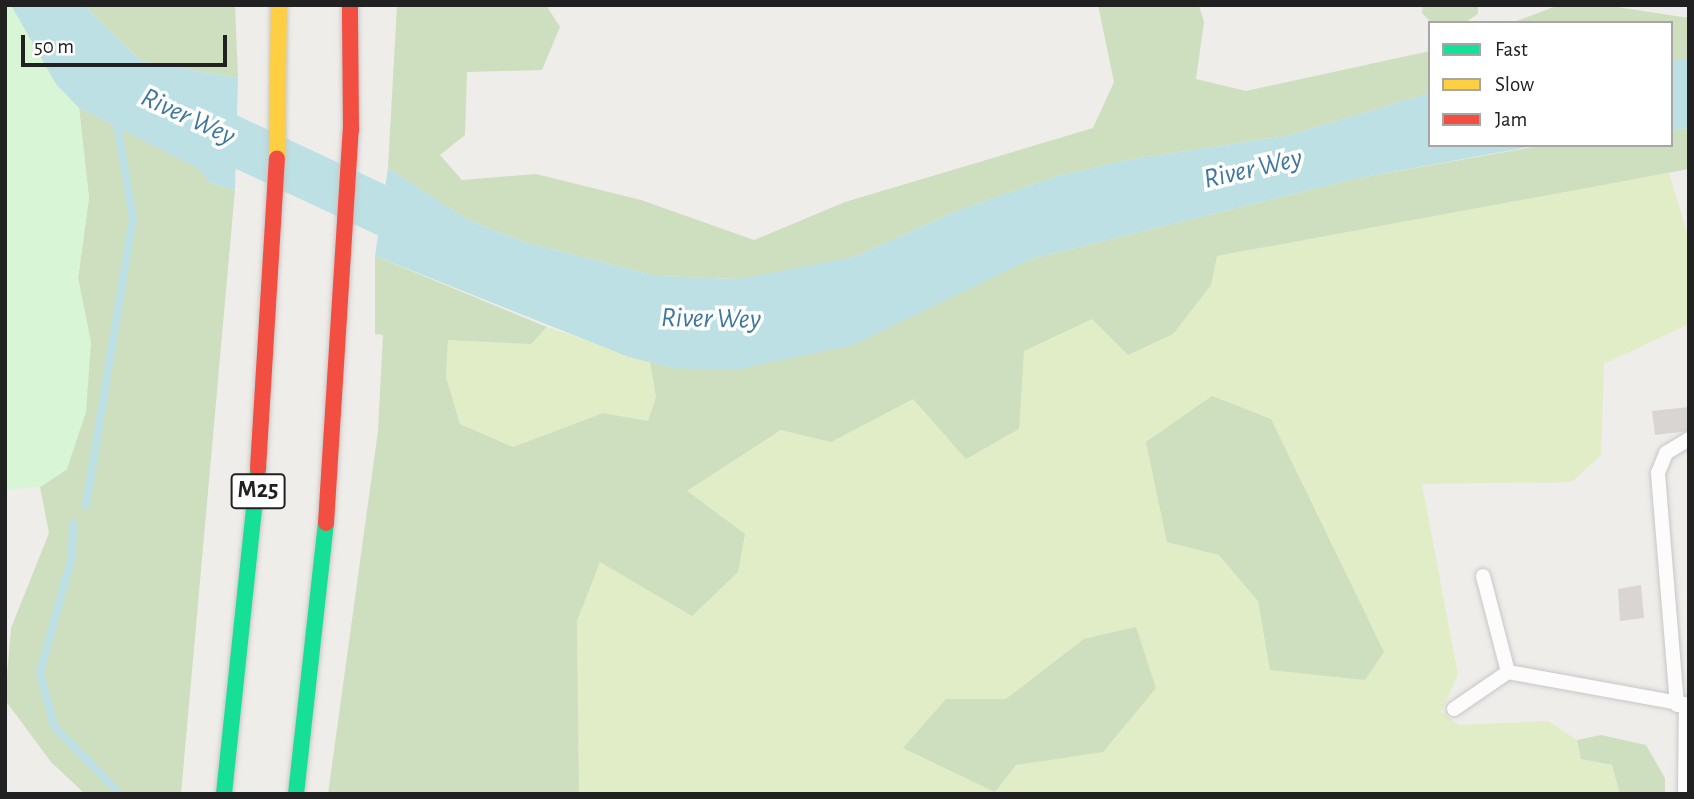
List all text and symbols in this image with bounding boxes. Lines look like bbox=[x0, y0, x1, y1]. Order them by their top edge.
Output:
scale bar bbox=[24, 21, 231, 65]
legend bbox=[1428, 21, 1673, 147]
text: 50 m bbox=[34, 36, 74, 57]
text: Fast bbox=[1495, 39, 1528, 60]
text: Slow bbox=[1495, 74, 1534, 95]
water label: River Wey bbox=[136, 81, 240, 153]
text: Jam bbox=[1495, 109, 1527, 130]
water label: River Wey bbox=[1200, 141, 1306, 197]
water label: River Wey bbox=[661, 301, 761, 337]
road number: M25 bbox=[230, 470, 286, 512]

